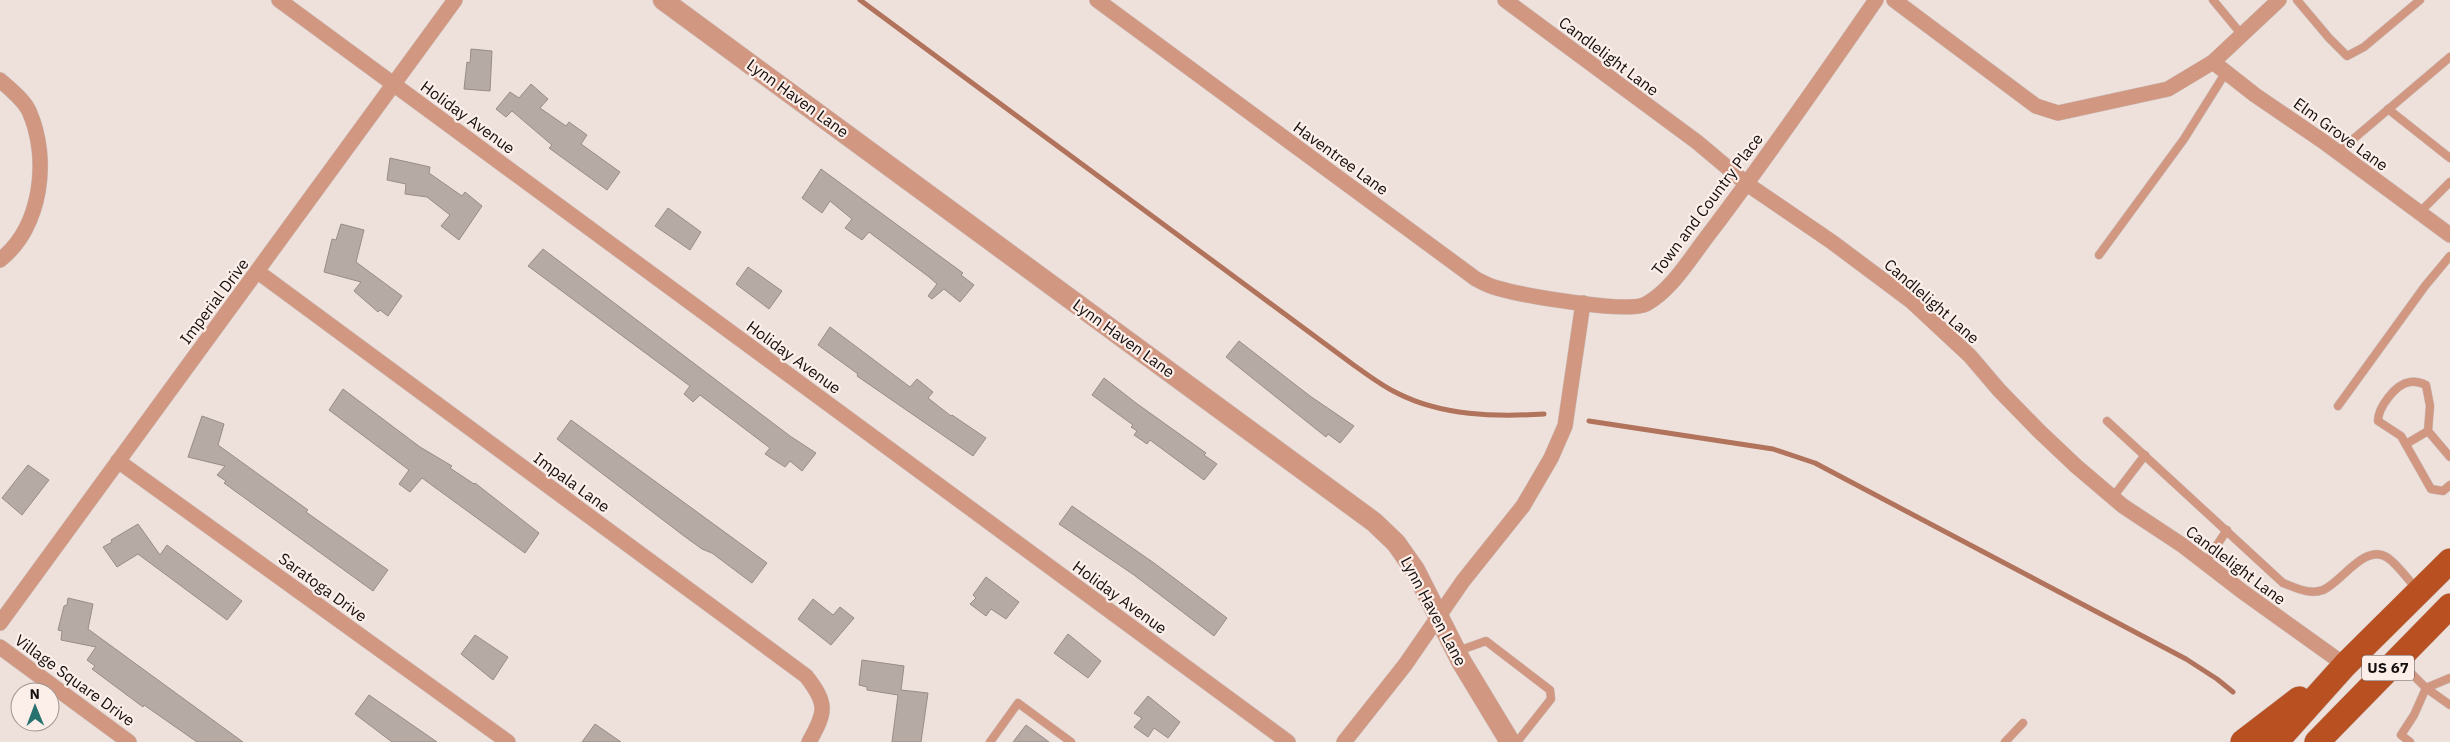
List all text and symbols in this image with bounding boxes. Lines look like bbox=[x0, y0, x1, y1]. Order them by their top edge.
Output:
street label: Candlelight Lane bbox=[1555, 12, 1663, 100]
street label: Lynn Haven Lane bbox=[743, 54, 853, 142]
street label: Holiday Avenue bbox=[417, 76, 519, 158]
street label: Elm Grove Lane bbox=[2290, 93, 2392, 175]
street label: Haventree Lane bbox=[1290, 117, 1393, 199]
street label: Town and Country Place bbox=[1647, 129, 1767, 279]
street label: Imperial Drive bbox=[175, 254, 253, 348]
street label: Candlelight Lane bbox=[1880, 254, 1984, 348]
street label: Lynn Haven Lane bbox=[1069, 294, 1179, 382]
street label: Holiday Avenue bbox=[743, 316, 845, 398]
street label: Impala Lane bbox=[530, 448, 614, 516]
street label: Candlelight Lane bbox=[2182, 521, 2290, 609]
street label: Saratoga Drive bbox=[275, 548, 371, 626]
street label: Lynn Haven Lane bbox=[1397, 553, 1471, 669]
street label: Holiday Avenue bbox=[1069, 556, 1171, 638]
street label: Village Square Drive bbox=[11, 630, 139, 730]
road number: US 67 bbox=[2362, 656, 2414, 680]
north arrow bbox=[10, 682, 60, 732]
text: N bbox=[30, 685, 40, 703]

